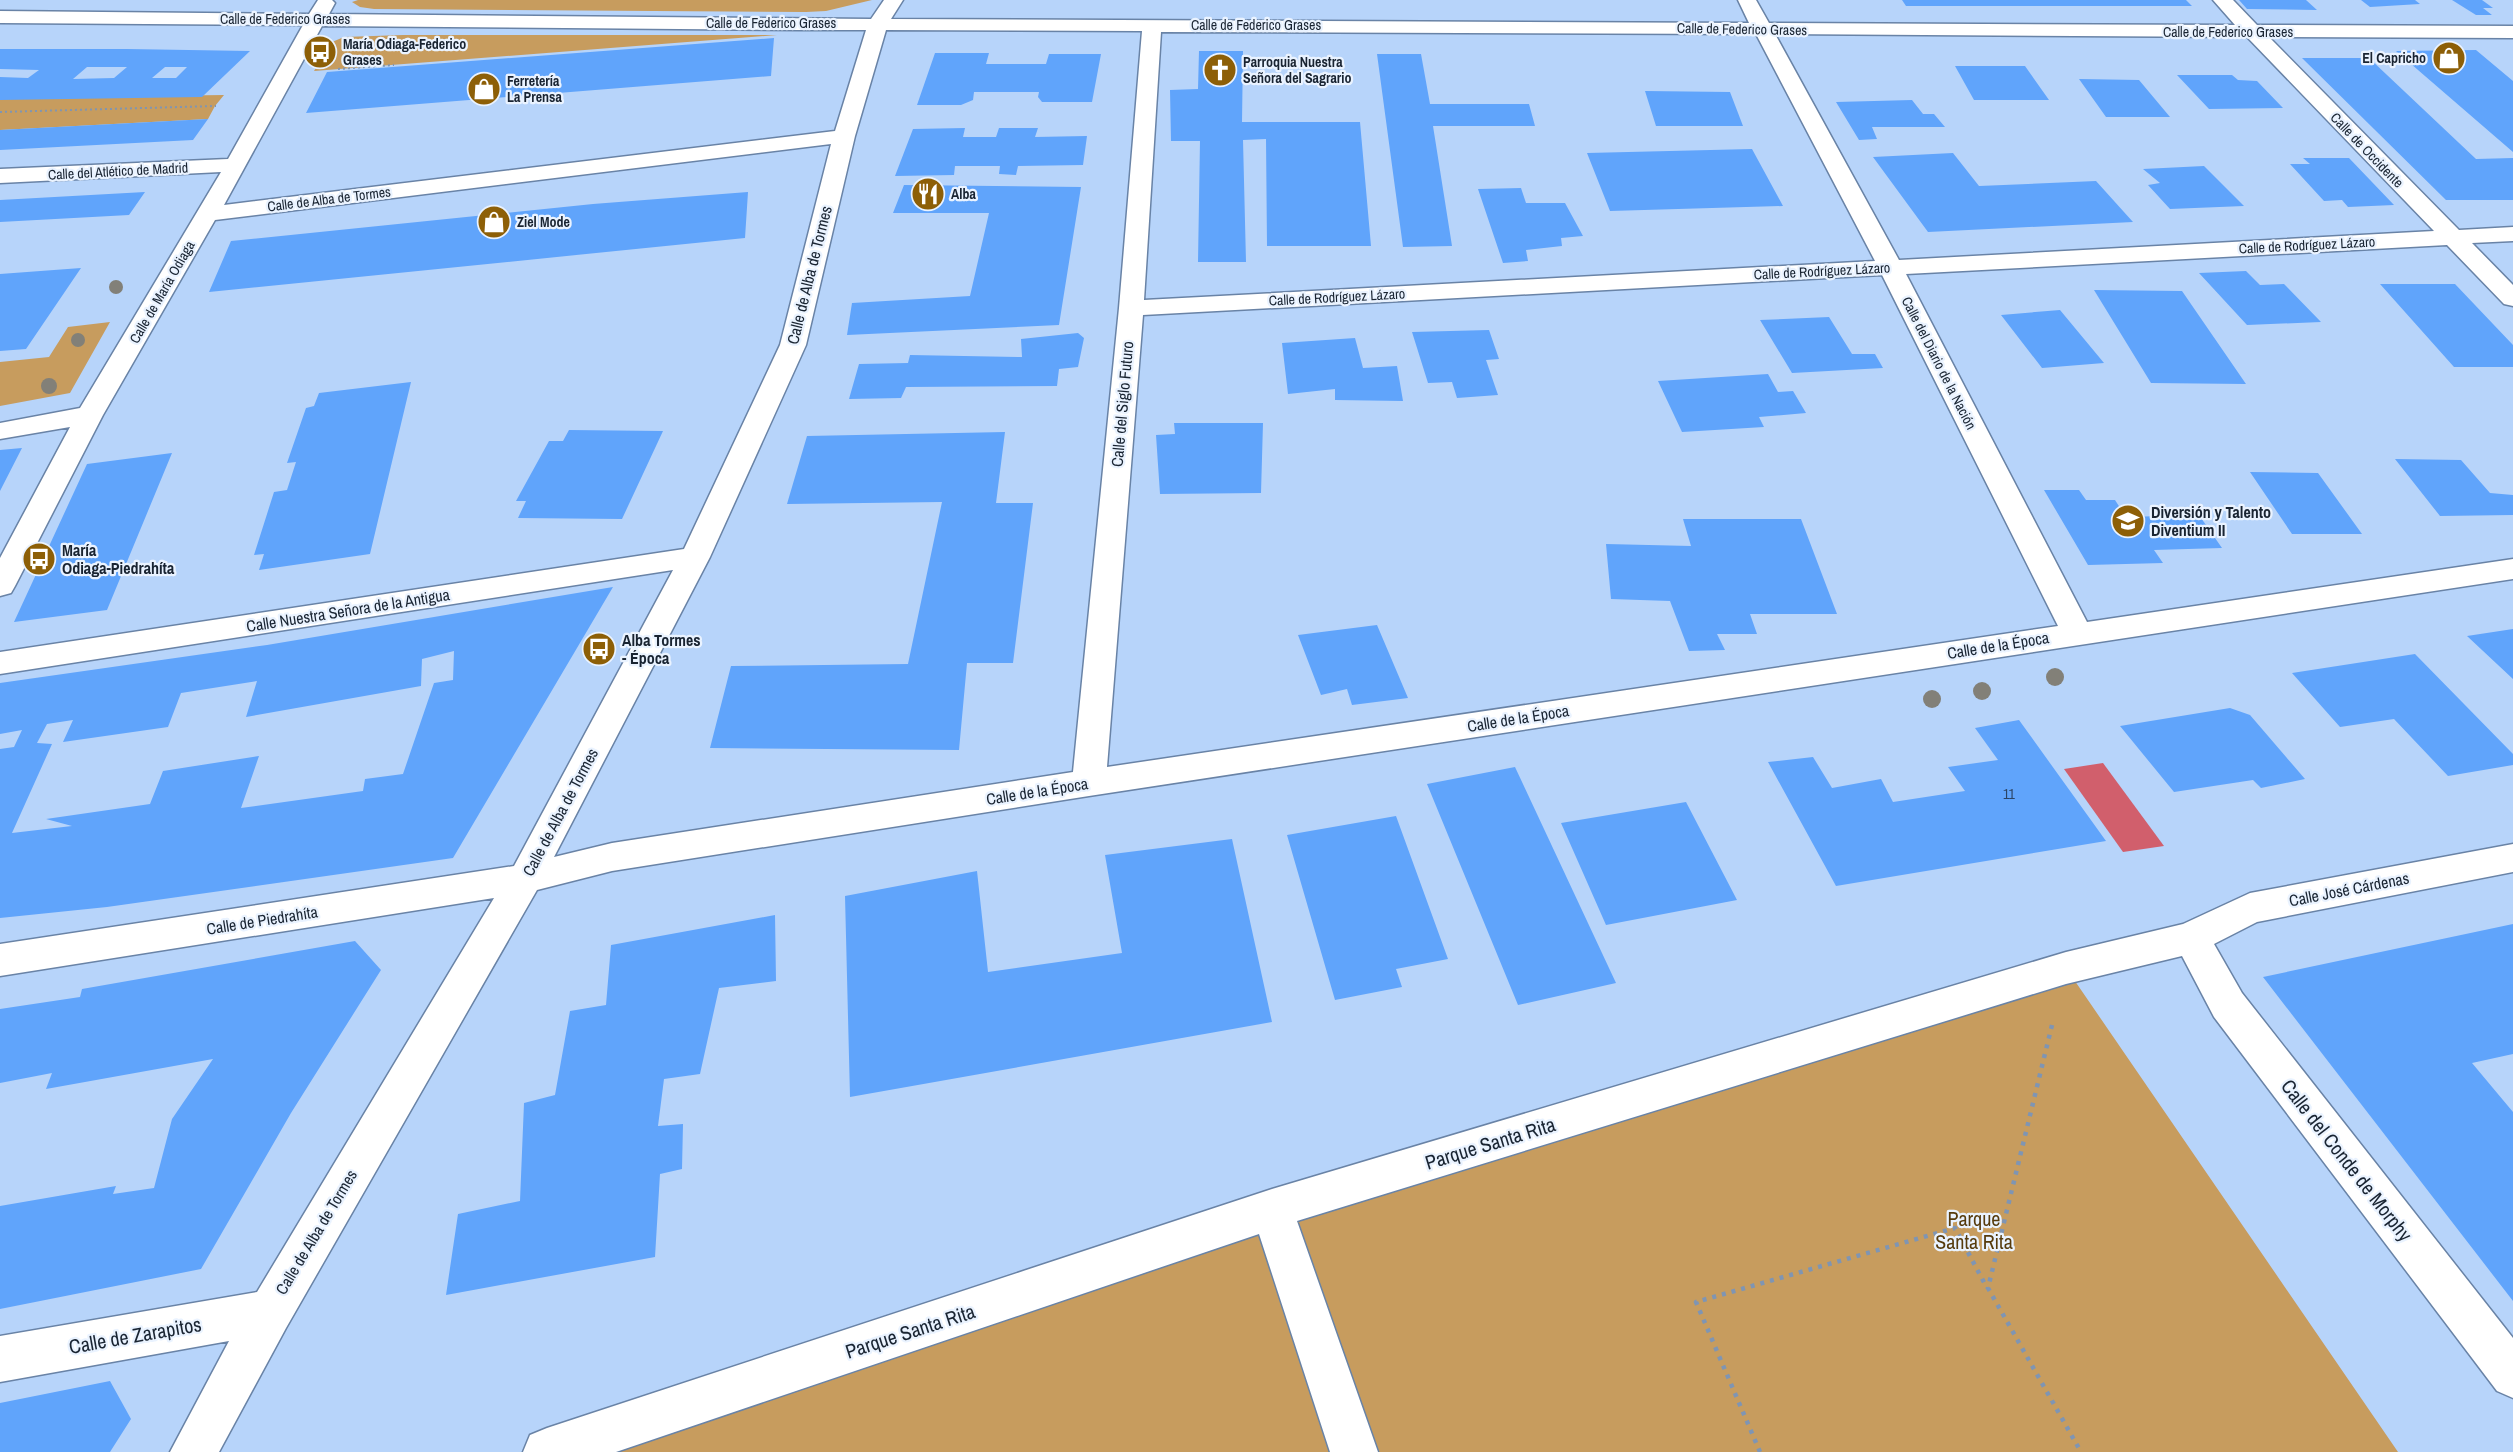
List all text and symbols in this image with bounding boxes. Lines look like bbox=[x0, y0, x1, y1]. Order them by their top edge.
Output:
street label: Calle de Federico Grases bbox=[220, 10, 350, 28]
street label: Calle de Federico Grases bbox=[706, 14, 836, 32]
street label: Calle de Federico Grases bbox=[1191, 16, 1321, 34]
street label: Calle de Federico Grases bbox=[1677, 19, 1808, 39]
street label: Calle de Federico Grases bbox=[2163, 23, 2293, 41]
bus stop icon: María Odiaga-Federico Grases bbox=[302, 34, 338, 70]
place label: María Odiaga-Federico Grases bbox=[343, 35, 466, 69]
shop icon: El Capricho bbox=[2431, 40, 2467, 76]
place label: El Capricho bbox=[2362, 49, 2426, 67]
church icon: Parroquia Nuestra Señora del Sagrario bbox=[1202, 52, 1238, 88]
place label: Parroquia Nuestra Señora del Sagrario bbox=[1243, 53, 1351, 87]
shop icon: Ferretería La Prensa bbox=[466, 71, 502, 107]
place label: Ferretería La Prensa bbox=[507, 72, 562, 106]
street label: Calle de Occidente bbox=[2327, 109, 2407, 191]
street label: Calle del Atlético de Madrid bbox=[47, 158, 189, 184]
restaurant icon: Alba bbox=[910, 176, 946, 212]
street label: Calle de Alba de Tormes bbox=[266, 182, 392, 216]
place label: Alba bbox=[951, 185, 976, 203]
street label: Calle de Alba de Tormes bbox=[781, 203, 837, 347]
shop icon: Ziel Mode bbox=[476, 204, 512, 240]
place label: Ziel Mode bbox=[517, 213, 570, 231]
street label: Calle de Rodríguez Lázaro bbox=[2238, 232, 2376, 258]
street label: Calle de María Odiaga bbox=[125, 237, 199, 347]
street label: Calle de Rodríguez Lázaro bbox=[1753, 258, 1891, 284]
street label: Calle de Rodríguez Lázaro bbox=[1268, 284, 1406, 310]
street label: Calle del Diario de la Nación bbox=[1898, 294, 1980, 432]
street label: Calle del Siglo Futuro bbox=[1106, 340, 1138, 468]
place label: Diversión y Talento Diventium II bbox=[2151, 501, 2271, 541]
school or university icon: Diversión y Talento Diventium II bbox=[2110, 503, 2146, 539]
place label: María Odiaga-Piedrahíta bbox=[62, 539, 175, 579]
bus stop icon: María Odiaga-Piedrahíta bbox=[21, 541, 57, 577]
street label: Calle Nuestra Señora de la Antigua bbox=[245, 583, 452, 637]
street label: Calle de la Época bbox=[1945, 626, 2051, 664]
place label: Alba Tormes - Época bbox=[622, 629, 701, 669]
bus stop icon: Alba Tormes - Época bbox=[581, 631, 617, 667]
street label: Calle de la Época bbox=[1465, 699, 1571, 737]
street label: Calle de Alba de Tormes bbox=[517, 744, 603, 880]
street label: Calle de la Época bbox=[984, 772, 1090, 810]
house number: 11 bbox=[2003, 785, 2016, 803]
street label: Calle José Cárdenas bbox=[2287, 867, 2411, 911]
street label: Calle de Piedrahíta bbox=[205, 900, 320, 940]
street label: Calle del Conde de Morphy bbox=[2275, 1073, 2419, 1247]
street label: Parque Santa Rita bbox=[1422, 1110, 1558, 1176]
street label: Calle de Alba de Tormes bbox=[270, 1165, 362, 1299]
park label: Parque Santa Rita bbox=[1935, 1205, 2013, 1255]
street label: Parque Santa Rita bbox=[842, 1297, 978, 1365]
street label: Calle de Zarapitos bbox=[67, 1310, 203, 1360]

